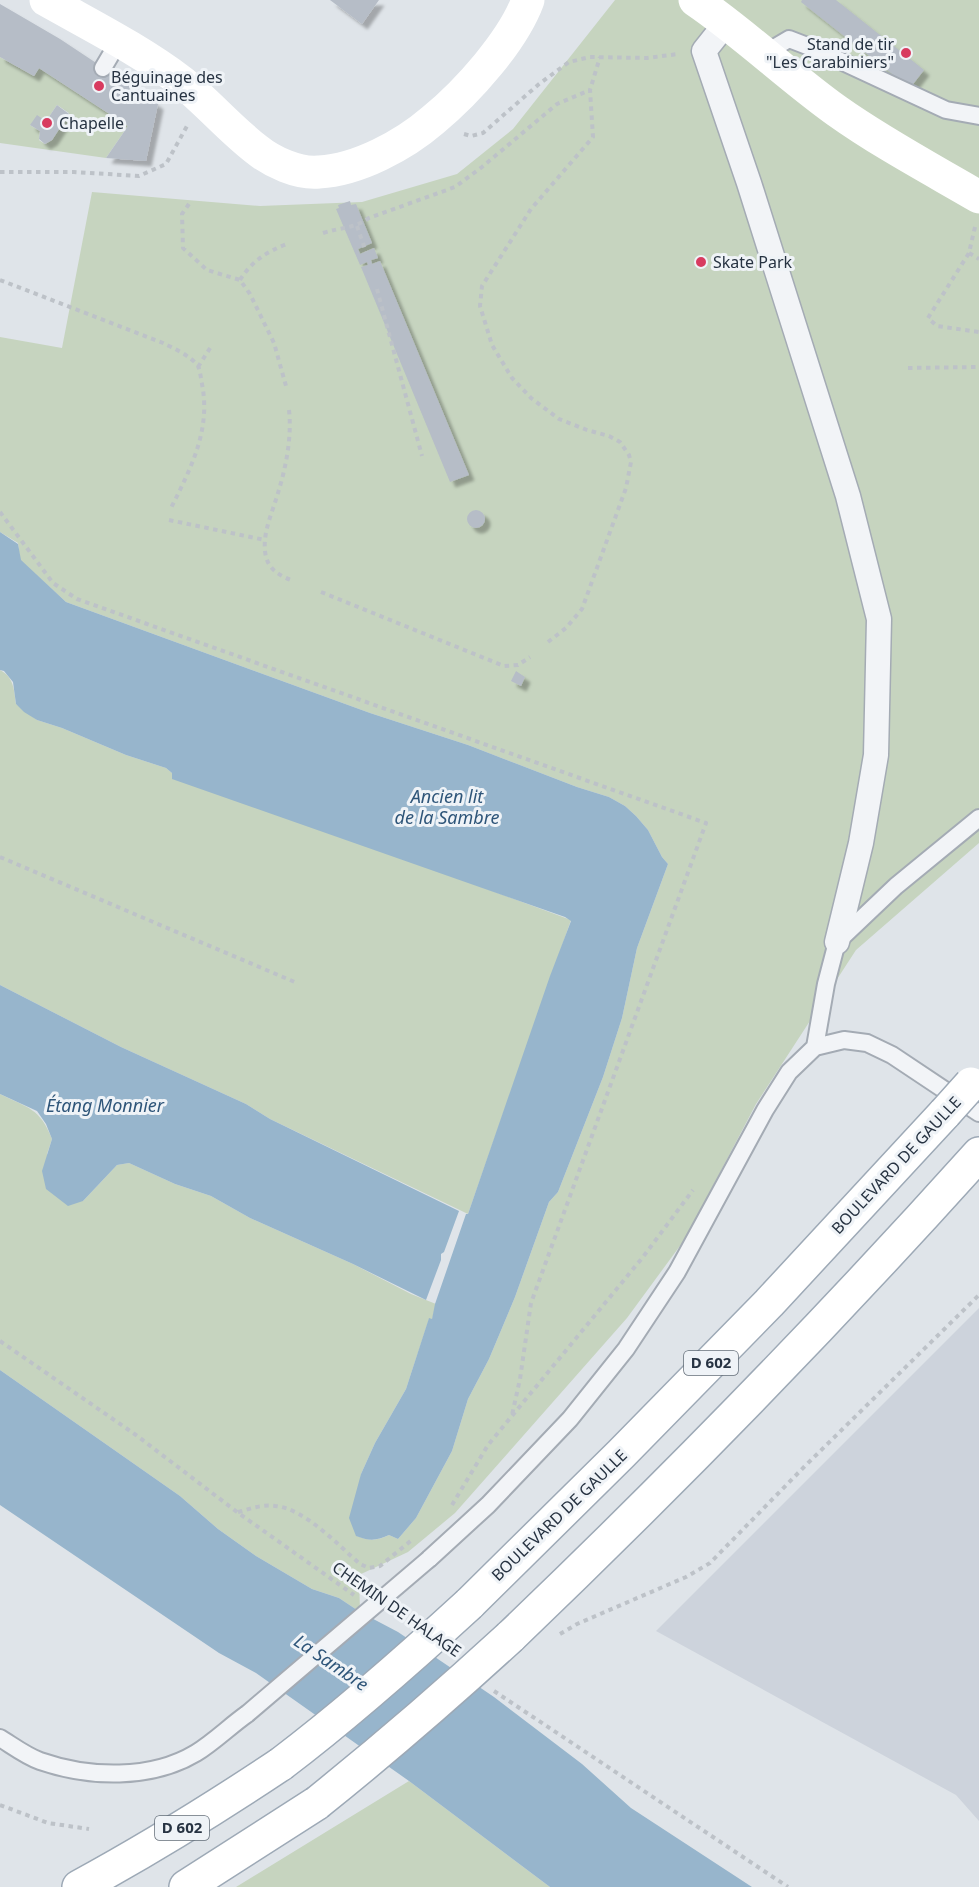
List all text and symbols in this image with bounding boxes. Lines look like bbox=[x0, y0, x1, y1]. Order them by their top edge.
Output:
place label: Stand de tir "Les Carabiniers" bbox=[766, 33, 894, 73]
marker: Stand de tir "Les Carabiniers" bbox=[899, 46, 913, 60]
place label: Béguinage des Cantuaines bbox=[111, 66, 223, 106]
marker: Béguinage des Cantuaines bbox=[92, 79, 106, 93]
place label: Chapelle bbox=[59, 112, 124, 134]
marker: Chapelle bbox=[40, 116, 54, 130]
place label: Skate Park bbox=[713, 251, 793, 273]
marker: Skate Park bbox=[694, 255, 708, 269]
water label: Ancien lit de la Sambre bbox=[395, 784, 499, 829]
street label: BOULEVARD DE GAULLE bbox=[826, 1091, 966, 1239]
water label: Étang Monnier bbox=[46, 1093, 165, 1117]
road number: D 602 bbox=[684, 1351, 738, 1375]
street label: BOULEVARD DE GAULLE bbox=[486, 1444, 632, 1586]
street label: CHEMIN DE HALAGE bbox=[328, 1556, 466, 1662]
water label: La Sambre bbox=[290, 1629, 373, 1696]
road number: D 602 bbox=[155, 1816, 209, 1840]

